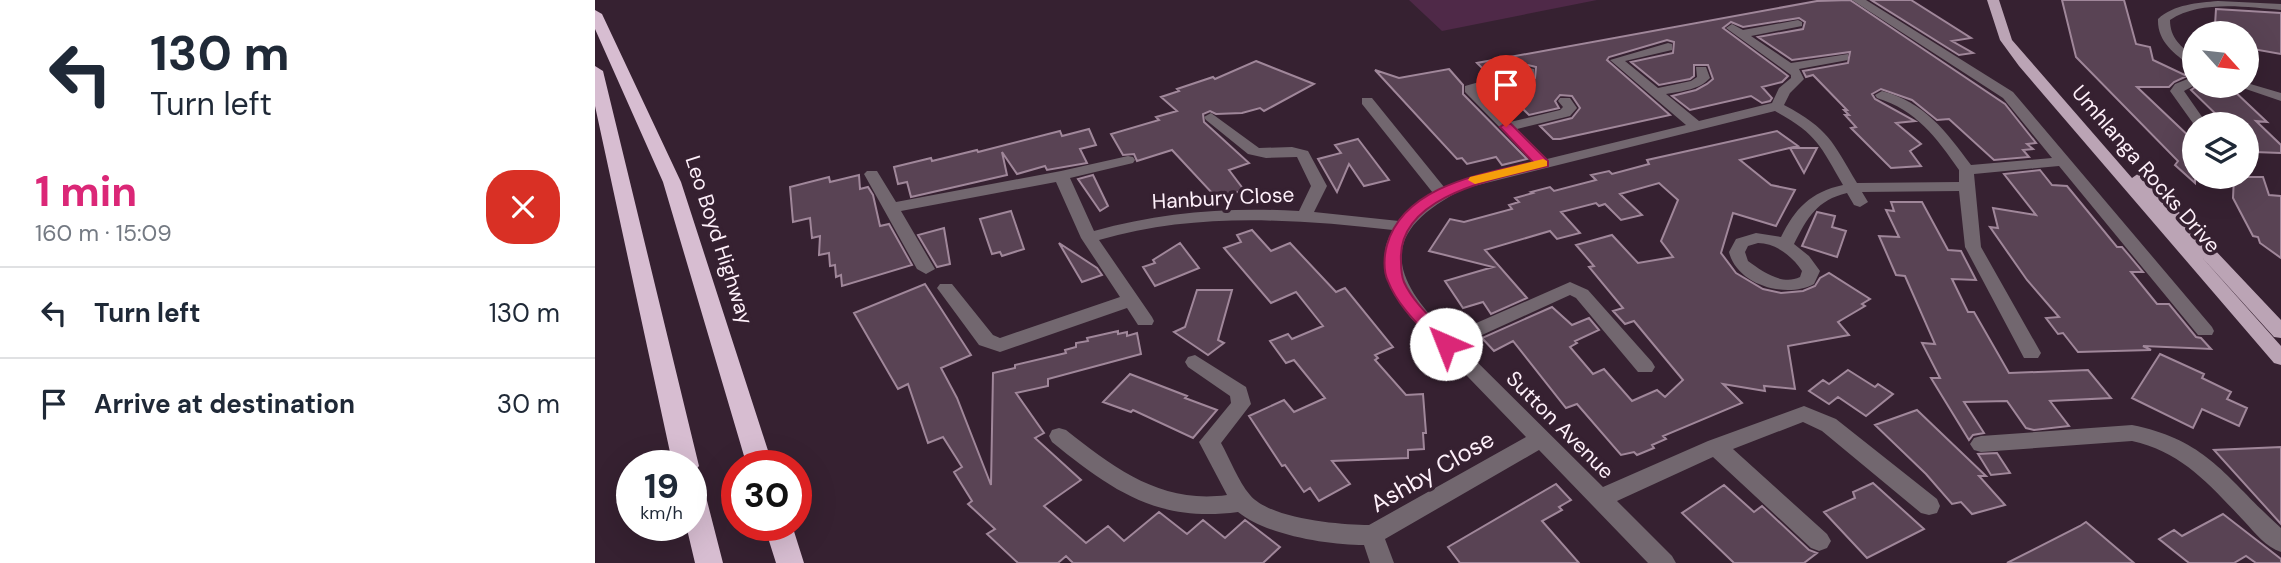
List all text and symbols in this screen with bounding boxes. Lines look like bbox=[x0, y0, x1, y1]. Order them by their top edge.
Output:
text: 130 m bbox=[150, 21, 290, 85]
north arrow bbox=[2182, 21, 2259, 98]
map controls bbox=[2182, 21, 2259, 189]
icon: left bbox=[35, 28, 126, 119]
pin bbox=[1476, 55, 1536, 127]
icon: arrive bbox=[1487, 66, 1525, 104]
street label: Umhlanga Rocks Drive bbox=[2065, 79, 2227, 259]
text: Turn left bbox=[150, 83, 272, 125]
button: layers bbox=[2182, 112, 2259, 189]
street label: Leo Boyd Highway bbox=[679, 152, 760, 328]
text: 1 min bbox=[35, 164, 137, 219]
button: close bbox=[486, 170, 560, 244]
street label: Hanbury Close bbox=[1151, 180, 1295, 216]
text: 160 m · 15:09 bbox=[35, 218, 172, 248]
icon: left bbox=[35, 294, 73, 332]
text: Turn left bbox=[94, 296, 201, 330]
text: 130 m bbox=[489, 296, 560, 330]
position arrow bbox=[1409, 307, 1483, 381]
street label: Sutton Avenue bbox=[1500, 365, 1620, 485]
icon: arrive bbox=[35, 385, 73, 423]
text: Arrive at destination bbox=[94, 387, 355, 421]
text: 30 m bbox=[497, 387, 560, 421]
street label: Ashby Close bbox=[1364, 423, 1500, 519]
speed limit sign: 30 bbox=[721, 450, 812, 541]
text: 19 bbox=[644, 463, 679, 509]
text: km/h bbox=[640, 501, 683, 525]

